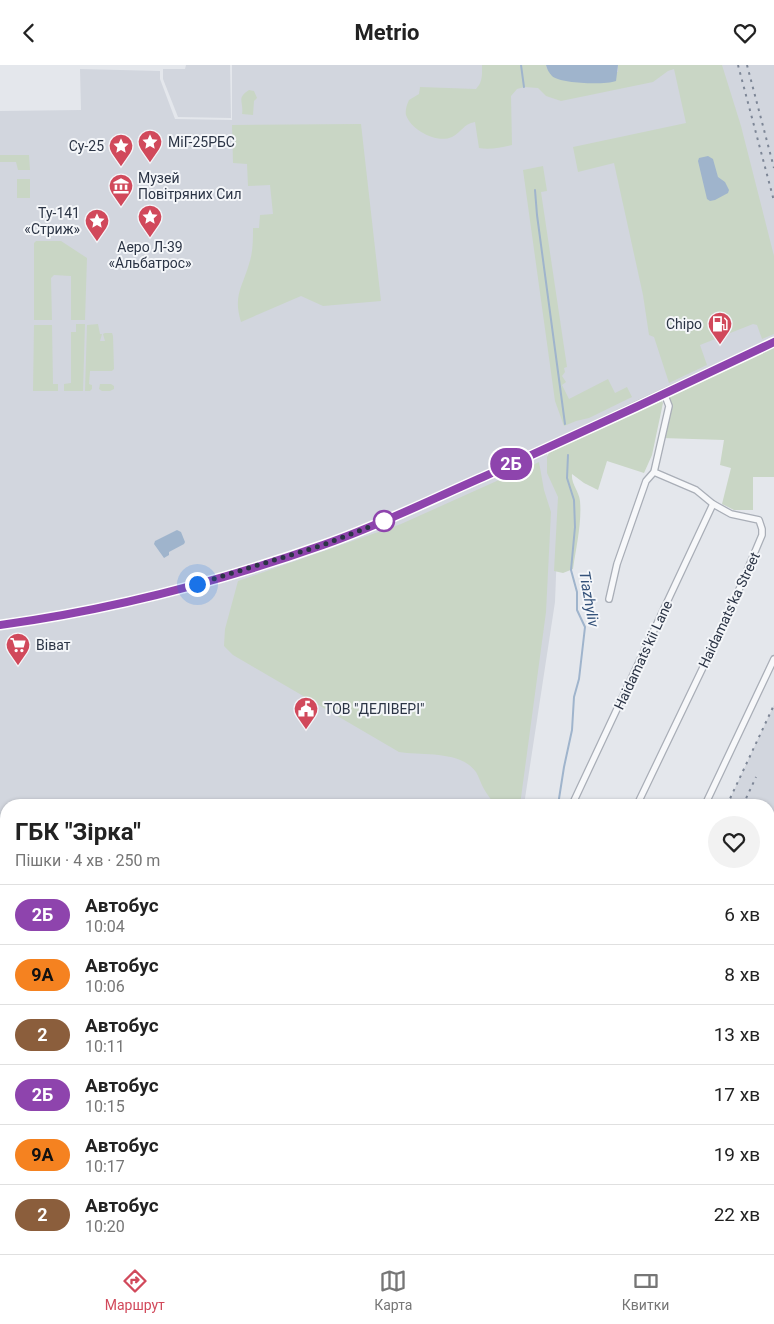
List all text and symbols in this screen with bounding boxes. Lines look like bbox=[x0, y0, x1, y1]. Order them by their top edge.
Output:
icon: back bbox=[15, 19, 43, 47]
icon: heart bbox=[731, 19, 759, 47]
text: Metrio bbox=[355, 20, 419, 45]
place icon: МіГ-25РБС bbox=[137, 129, 163, 163]
place icon: Су-25 bbox=[108, 133, 134, 167]
place label: МіГ-25РБС bbox=[168, 134, 235, 150]
place label: Су-25 bbox=[69, 138, 104, 154]
place label: Музей Повітряних Сил bbox=[138, 170, 242, 202]
museum icon: Музей Повітряних Сил bbox=[108, 173, 134, 207]
place icon: Аеро Л-39 «Альбатрос» bbox=[137, 204, 163, 238]
place label: Ту-141 «Стриж» bbox=[24, 205, 80, 237]
place icon: Ту-141 «Стриж» bbox=[84, 208, 110, 242]
place label: Аеро Л-39 «Альбатрос» bbox=[108, 239, 192, 271]
fuel station icon: Chipo bbox=[707, 311, 733, 345]
place label: Chipo bbox=[666, 316, 702, 332]
line badge: 2Б bbox=[488, 448, 534, 480]
text: 2Б bbox=[500, 453, 522, 474]
unlabelled marker bbox=[373, 510, 395, 532]
street label: Haidamats'ka Street bbox=[695, 549, 763, 670]
water label: Tiazhyliv bbox=[575, 570, 603, 629]
your location bbox=[185, 572, 210, 597]
street label: Haidamats'kii Lane bbox=[611, 598, 675, 712]
supermarket icon: Віват bbox=[5, 632, 31, 666]
place label: Віват bbox=[36, 637, 71, 653]
public building icon: ТОВ "ДЕЛІВЕРІ" bbox=[293, 696, 319, 730]
place label: ТОВ "ДЕЛІВЕРІ" bbox=[324, 701, 424, 717]
button: heart bbox=[708, 816, 760, 868]
text: ГБК "Зірка" bbox=[15, 818, 141, 846]
text: Пішки · 4 хв · 250 m bbox=[15, 851, 160, 870]
text: Автобус bbox=[85, 894, 159, 917]
text: 6 хв bbox=[724, 903, 760, 926]
text: 2Б bbox=[32, 904, 53, 925]
text: 10:04 bbox=[85, 917, 125, 936]
text: Автобус bbox=[85, 954, 159, 977]
text: 8 хв bbox=[724, 963, 760, 986]
text: 9А bbox=[31, 964, 54, 985]
text: 10:06 bbox=[85, 977, 125, 996]
text: Автобус bbox=[85, 1014, 159, 1037]
text: 13 хв bbox=[714, 1023, 760, 1046]
text: 2 bbox=[37, 1024, 48, 1045]
text: 10:11 bbox=[85, 1037, 125, 1056]
text: Автобус bbox=[85, 1074, 159, 1097]
text: 17 хв bbox=[714, 1083, 760, 1106]
text: 2Б bbox=[32, 1084, 53, 1105]
text: 10:15 bbox=[85, 1097, 125, 1116]
text: Автобус bbox=[85, 1134, 159, 1157]
text: 19 хв bbox=[714, 1143, 760, 1166]
text: 9А bbox=[31, 1144, 54, 1165]
text: 10:17 bbox=[85, 1157, 125, 1176]
text: Автобус bbox=[85, 1194, 159, 1217]
text: 22 хв bbox=[714, 1203, 760, 1226]
text: 2 bbox=[37, 1204, 48, 1225]
text: 10:20 bbox=[85, 1217, 125, 1236]
tab: Маршрут bbox=[105, 1267, 165, 1313]
tab: Карта bbox=[374, 1267, 412, 1313]
tab: Квитки bbox=[622, 1267, 669, 1313]

